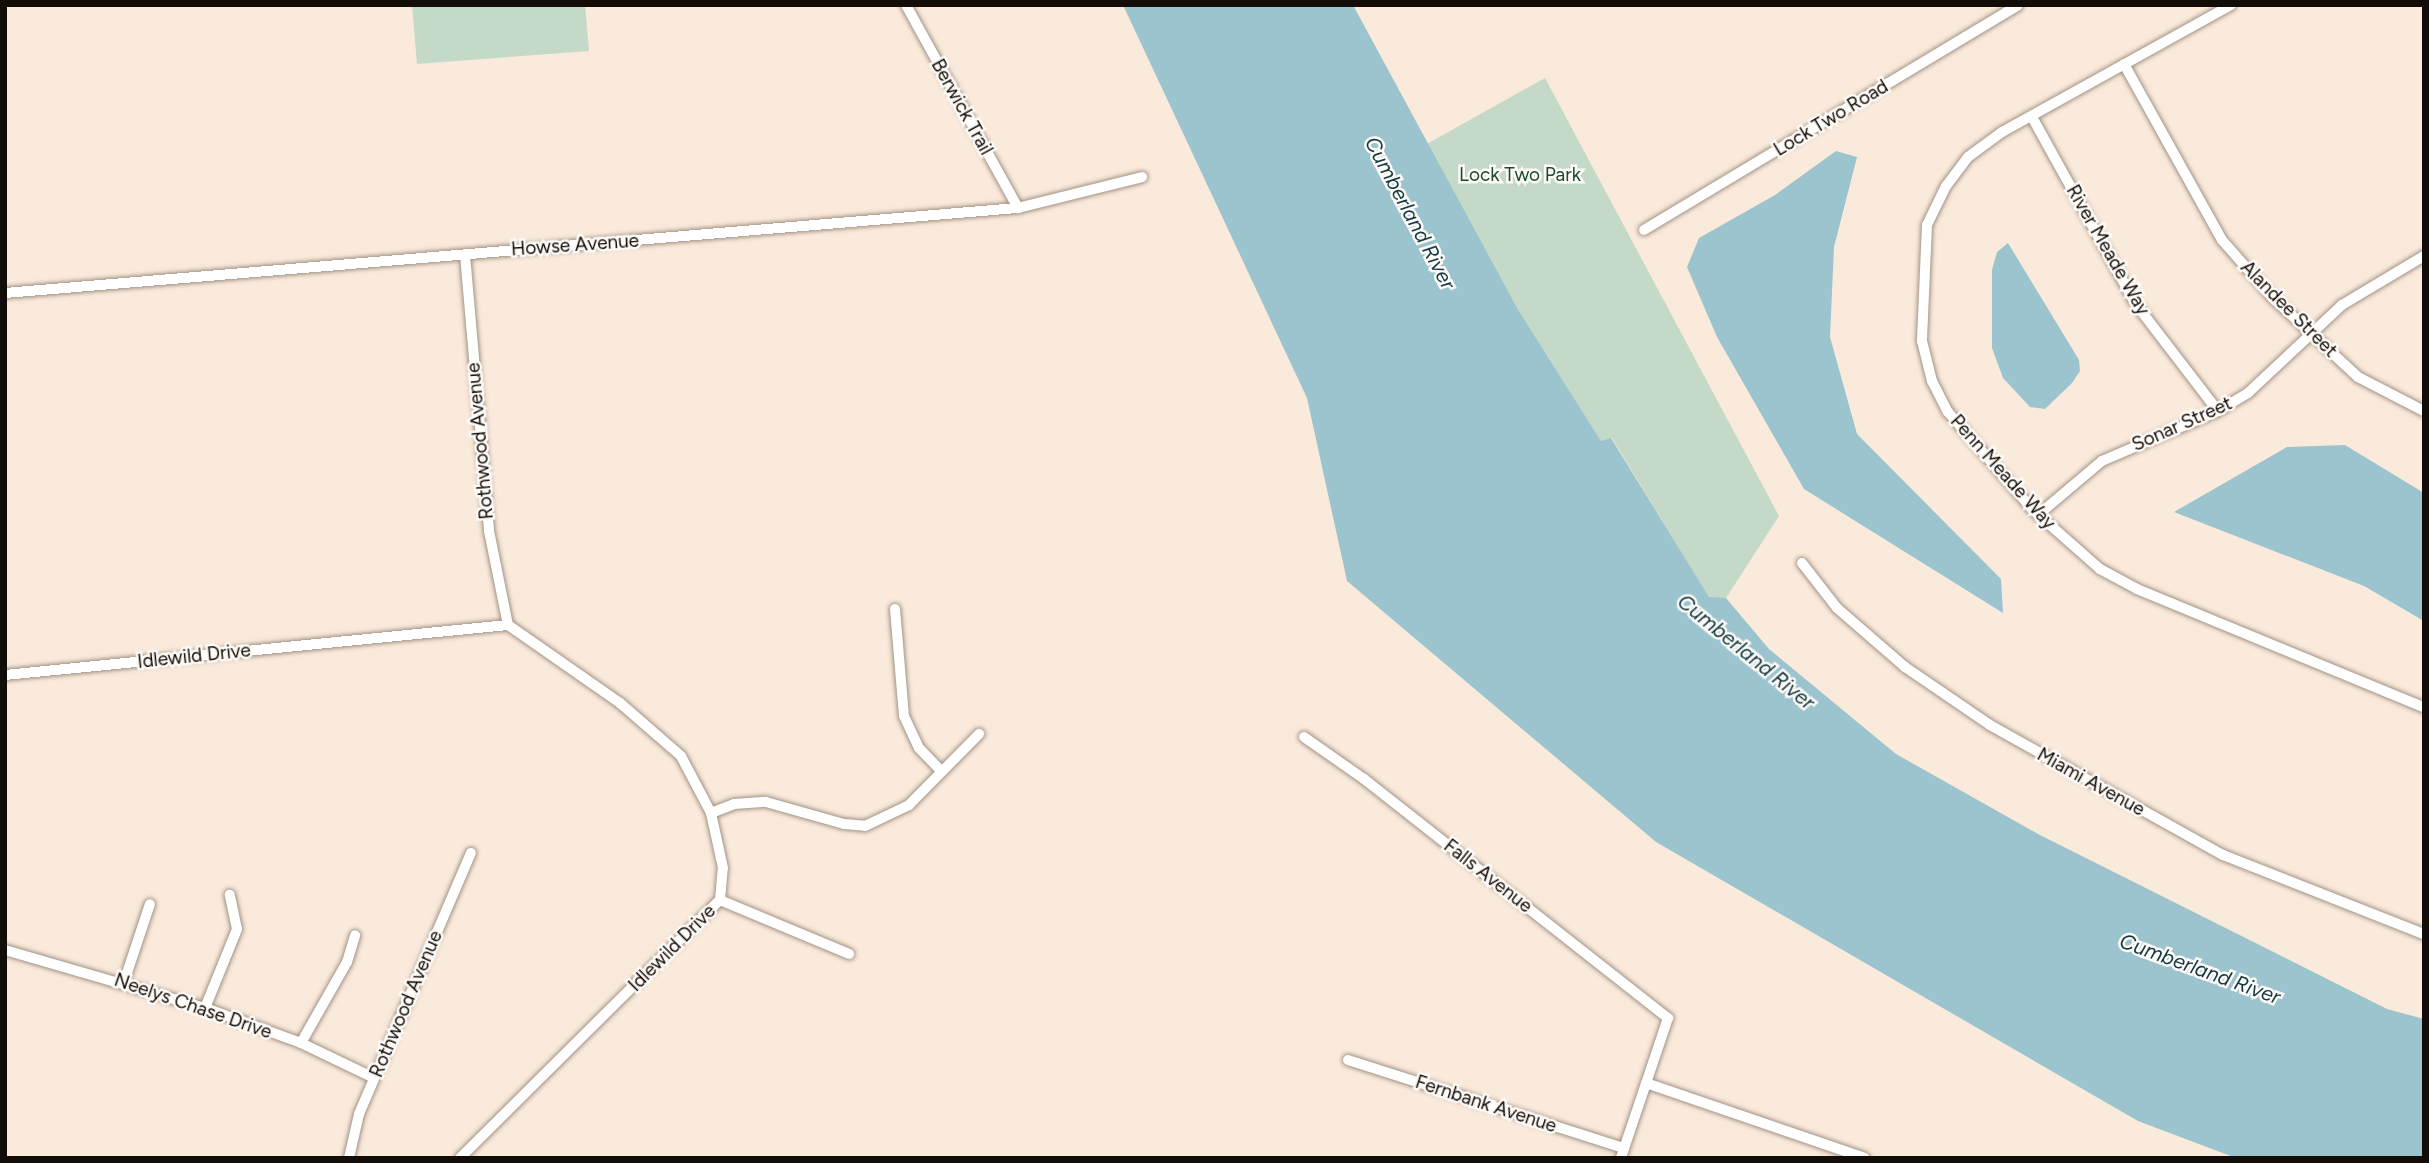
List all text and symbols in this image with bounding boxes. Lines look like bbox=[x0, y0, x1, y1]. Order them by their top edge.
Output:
street label: Berwick Trail bbox=[926, 55, 998, 159]
street label: Lock Two Road bbox=[1770, 75, 1892, 161]
water label: Cumberland River bbox=[1359, 132, 1461, 294]
park label: Lock Two Park bbox=[1459, 164, 1581, 186]
street label: River Meade Way bbox=[2061, 181, 2155, 319]
street label: Howse Avenue bbox=[510, 229, 640, 261]
street label: Alandee Street bbox=[2236, 256, 2342, 362]
street label: Rothwood Avenue bbox=[462, 362, 498, 520]
street label: Sonar Street bbox=[2128, 392, 2236, 456]
street label: Penn Meade Way bbox=[1946, 410, 2060, 534]
water label: Cumberland River bbox=[1672, 589, 1820, 715]
street label: Idlewild Drive bbox=[136, 639, 252, 673]
street label: Miami Avenue bbox=[2033, 743, 2149, 821]
street label: Falls Avenue bbox=[1439, 834, 1537, 918]
street label: Idlewild Drive bbox=[624, 900, 720, 996]
street label: Rothwood Avenue bbox=[365, 927, 447, 1081]
water label: Cumberland River bbox=[2116, 928, 2284, 1010]
street label: Neelys Chase Drive bbox=[111, 968, 275, 1044]
street label: Fernbank Avenue bbox=[1412, 1070, 1560, 1138]

